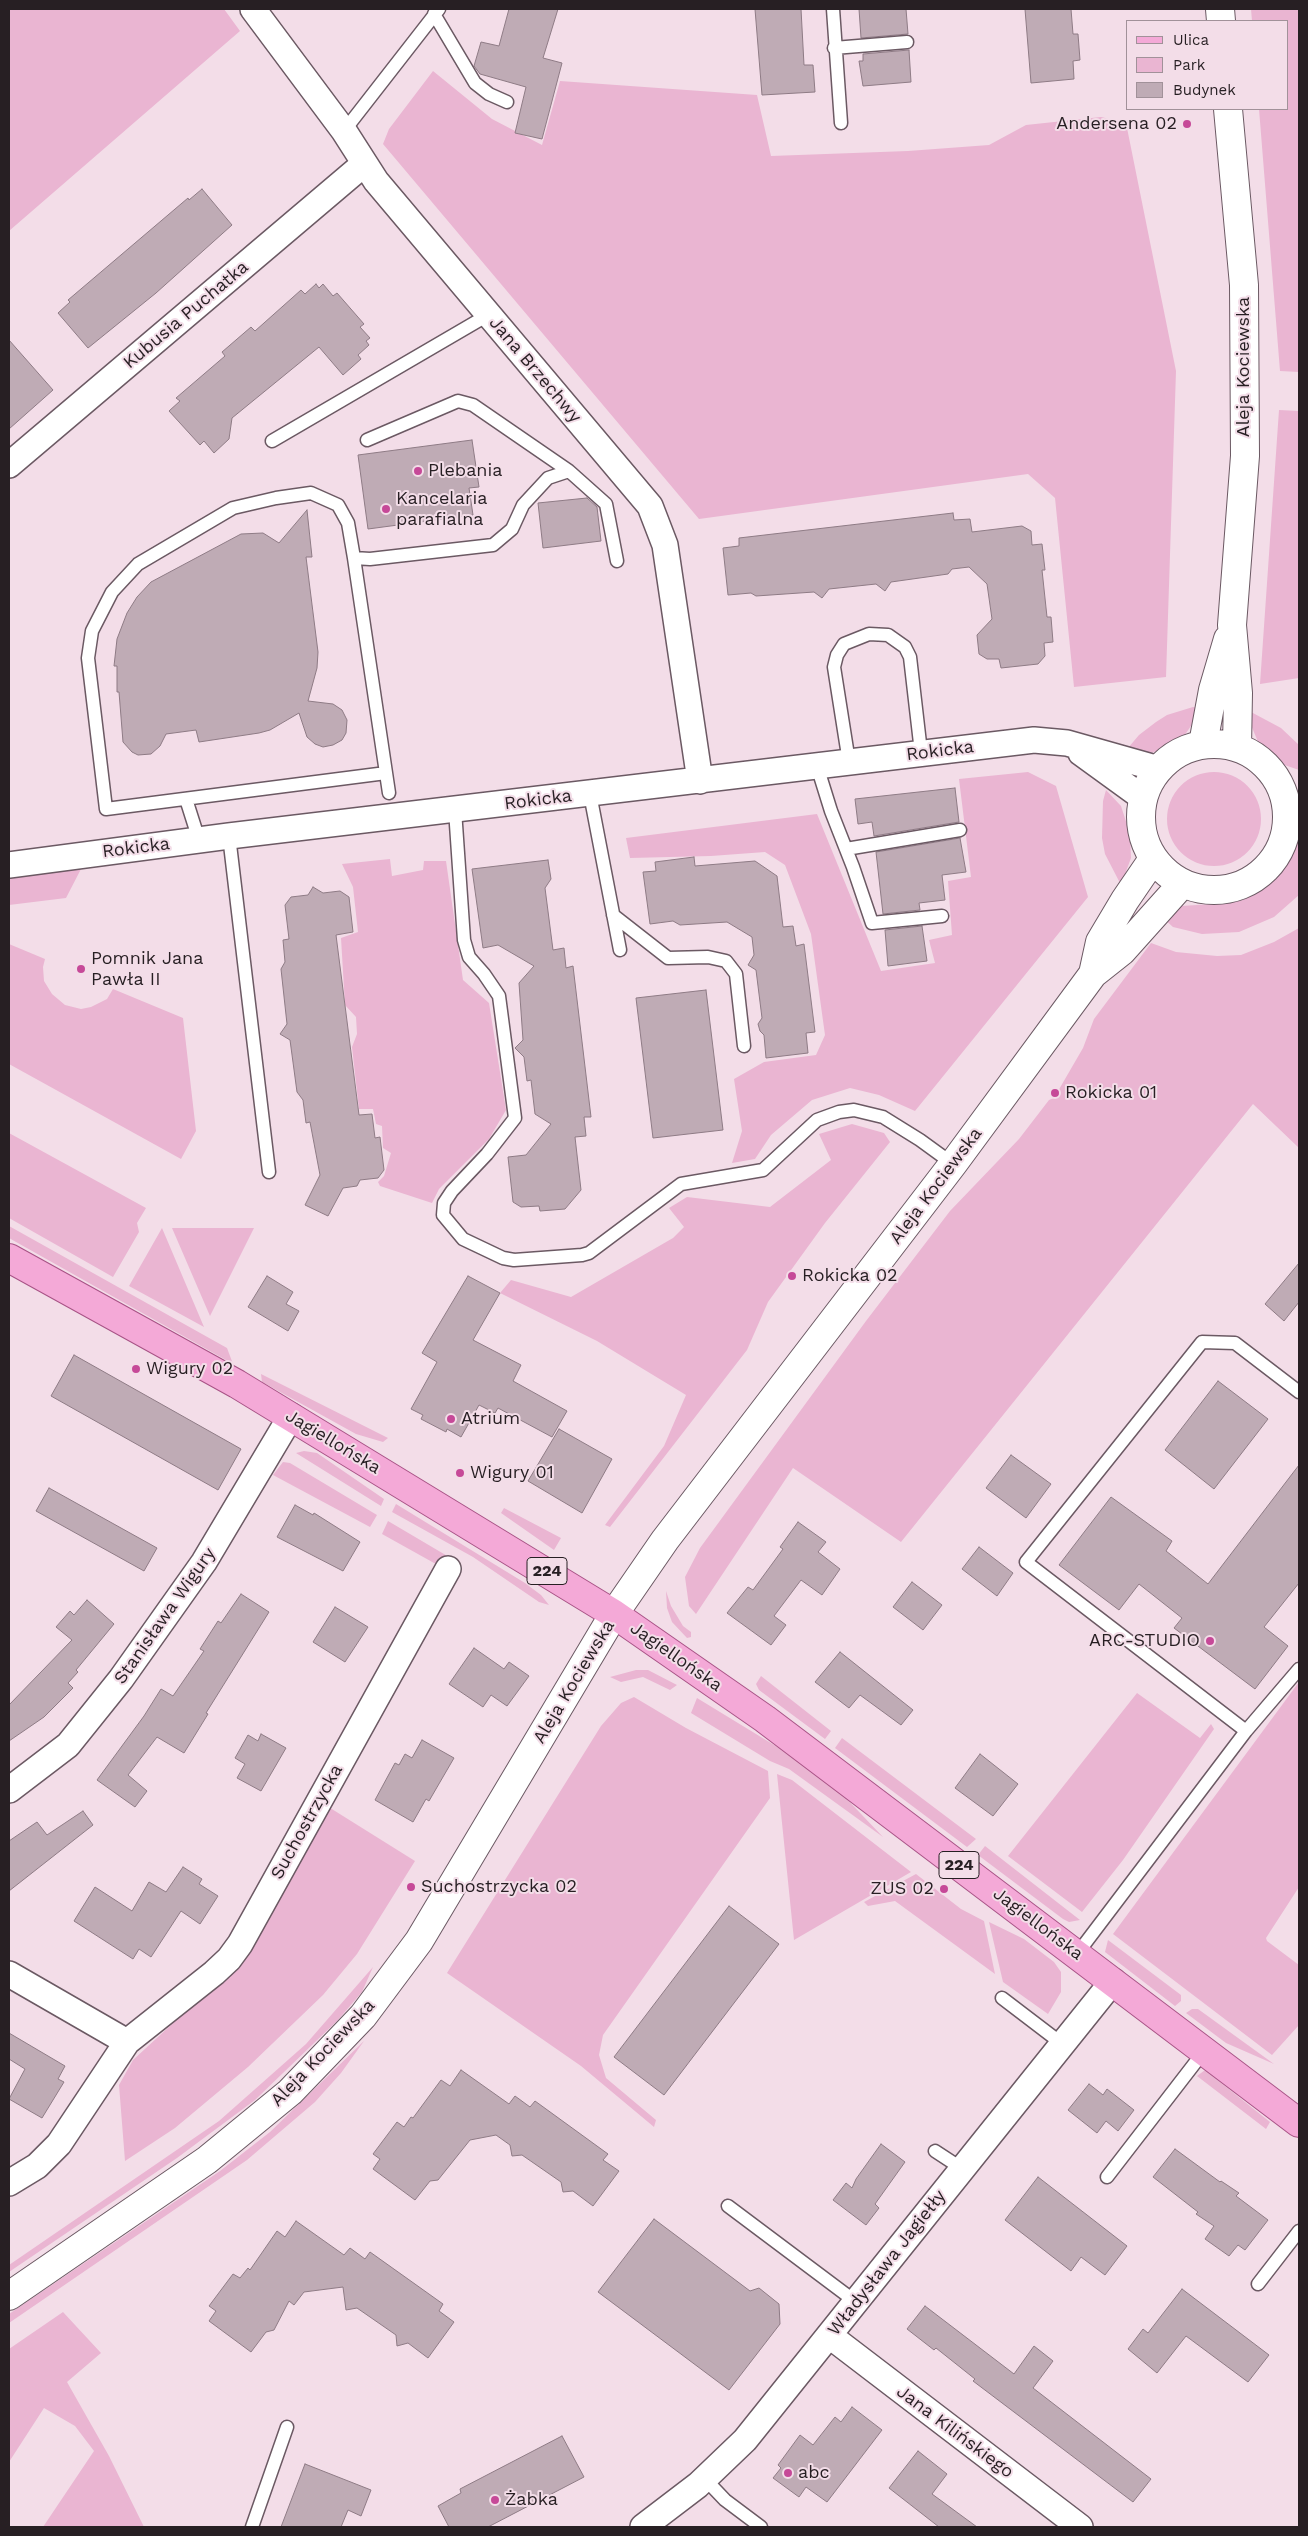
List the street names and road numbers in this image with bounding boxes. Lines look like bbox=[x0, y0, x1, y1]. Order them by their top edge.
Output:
street label: Kubusia Puchatka bbox=[119, 256, 253, 374]
street label: Aleja Kociewska bbox=[1233, 297, 1255, 437]
street label: Jana Brzechwy bbox=[484, 313, 586, 427]
street label: Rokicka bbox=[905, 736, 975, 766]
street label: Rokicka bbox=[503, 785, 573, 815]
street label: Rokicka bbox=[101, 833, 171, 863]
street label: Aleja Kociewska bbox=[885, 1123, 987, 1249]
street label: Jagiellońska bbox=[281, 1405, 385, 1479]
street label: Stanisława Wigury bbox=[110, 1543, 220, 1689]
road number: 224 bbox=[527, 1558, 567, 1584]
street label: Aleja Kociewska bbox=[529, 1616, 619, 1748]
street label: Jagiellońska bbox=[626, 1617, 726, 1697]
street label: Suchostrzycka bbox=[266, 1761, 348, 1883]
road number: 224 bbox=[939, 1852, 979, 1878]
street label: Jagiellońska bbox=[989, 1883, 1087, 1965]
street label: Aleja Kociewska bbox=[266, 1995, 380, 2111]
street label: Władysława Jagiełły bbox=[823, 2186, 951, 2340]
street label: Jana Kilińskiego bbox=[892, 2381, 1018, 2483]

